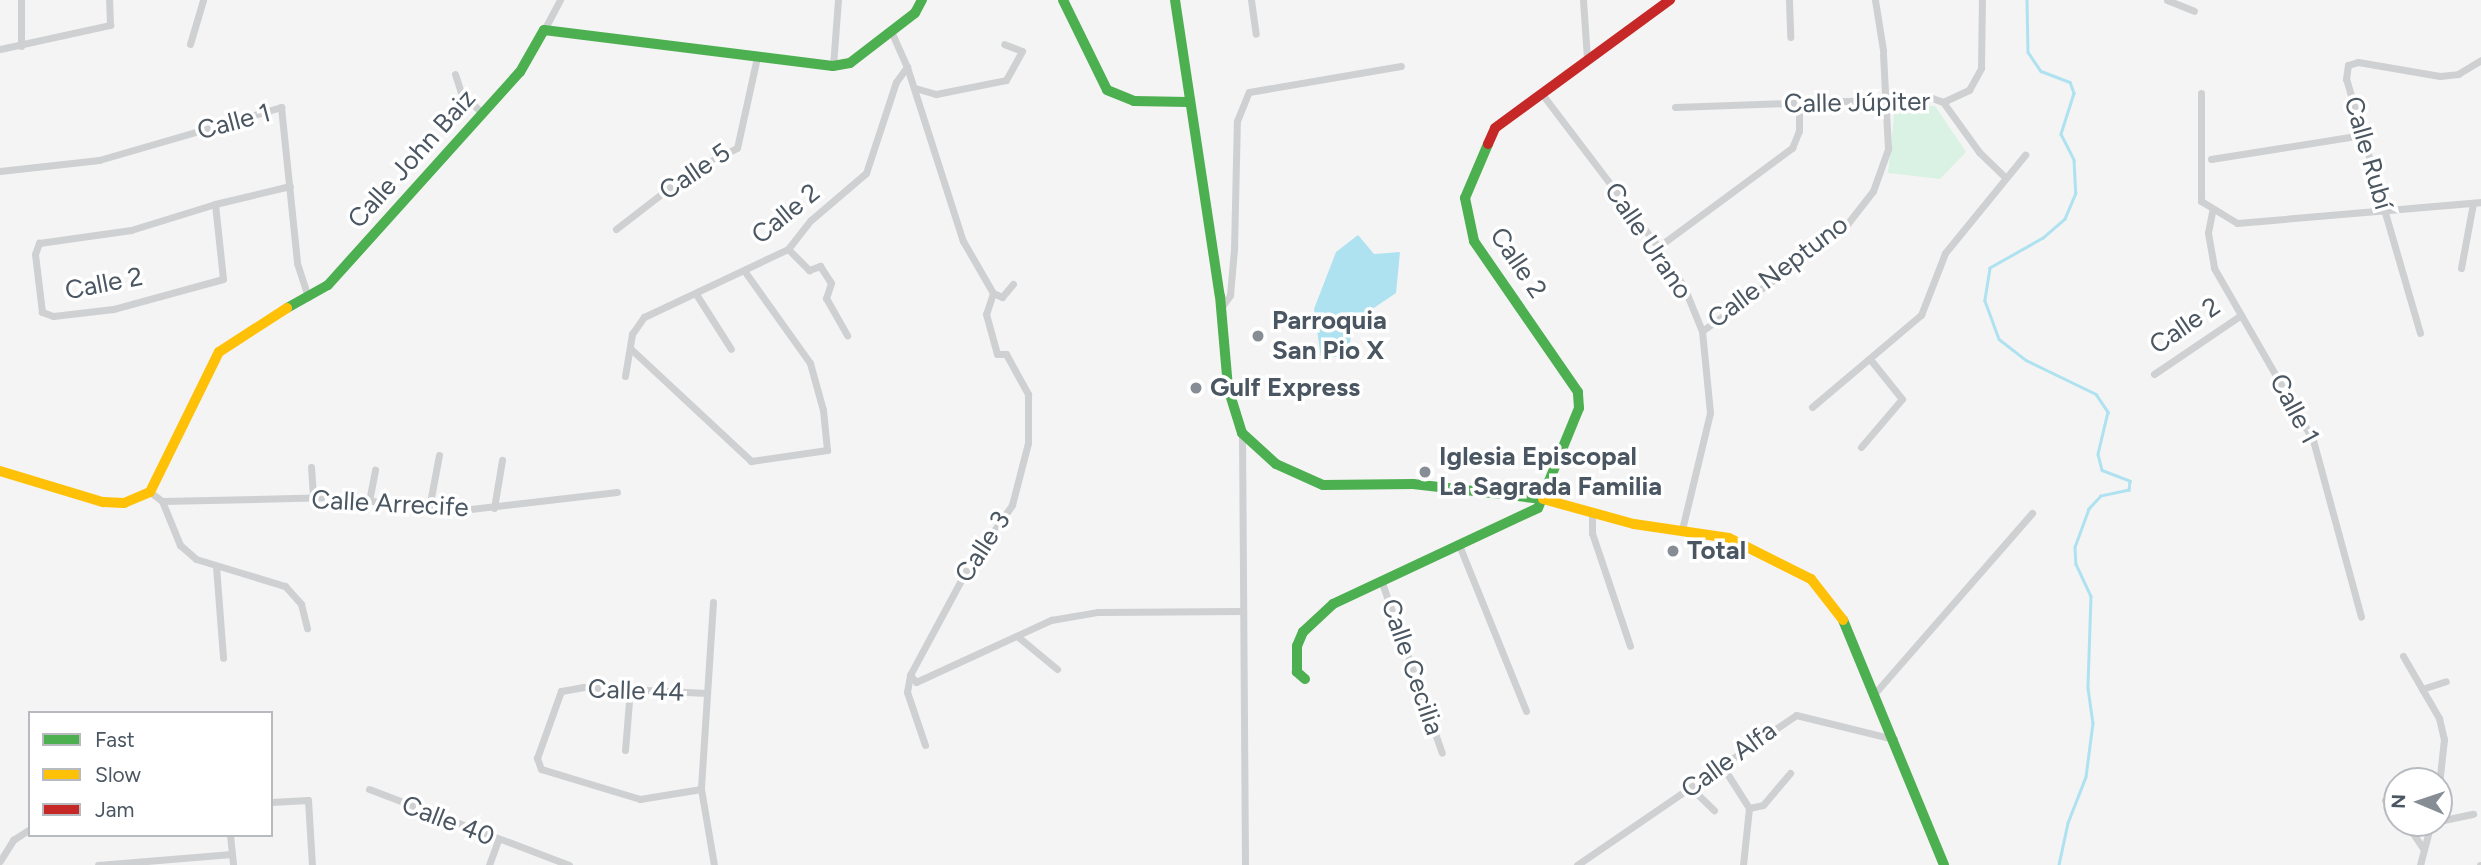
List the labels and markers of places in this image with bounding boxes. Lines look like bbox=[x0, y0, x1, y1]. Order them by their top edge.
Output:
place label: Parroquia San Pio X bbox=[1272, 305, 1387, 366]
marker: Parroquia San Pio X bbox=[1250, 328, 1266, 344]
place label: Gulf Express bbox=[1210, 372, 1360, 404]
marker: Gulf Express bbox=[1188, 380, 1204, 396]
place label: Iglesia Episcopal La Sagrada Familia bbox=[1439, 441, 1662, 503]
marker: Iglesia Episcopal La Sagrada Familia bbox=[1417, 464, 1433, 480]
place label: Total bbox=[1687, 535, 1746, 567]
marker: Total bbox=[1665, 543, 1681, 559]

